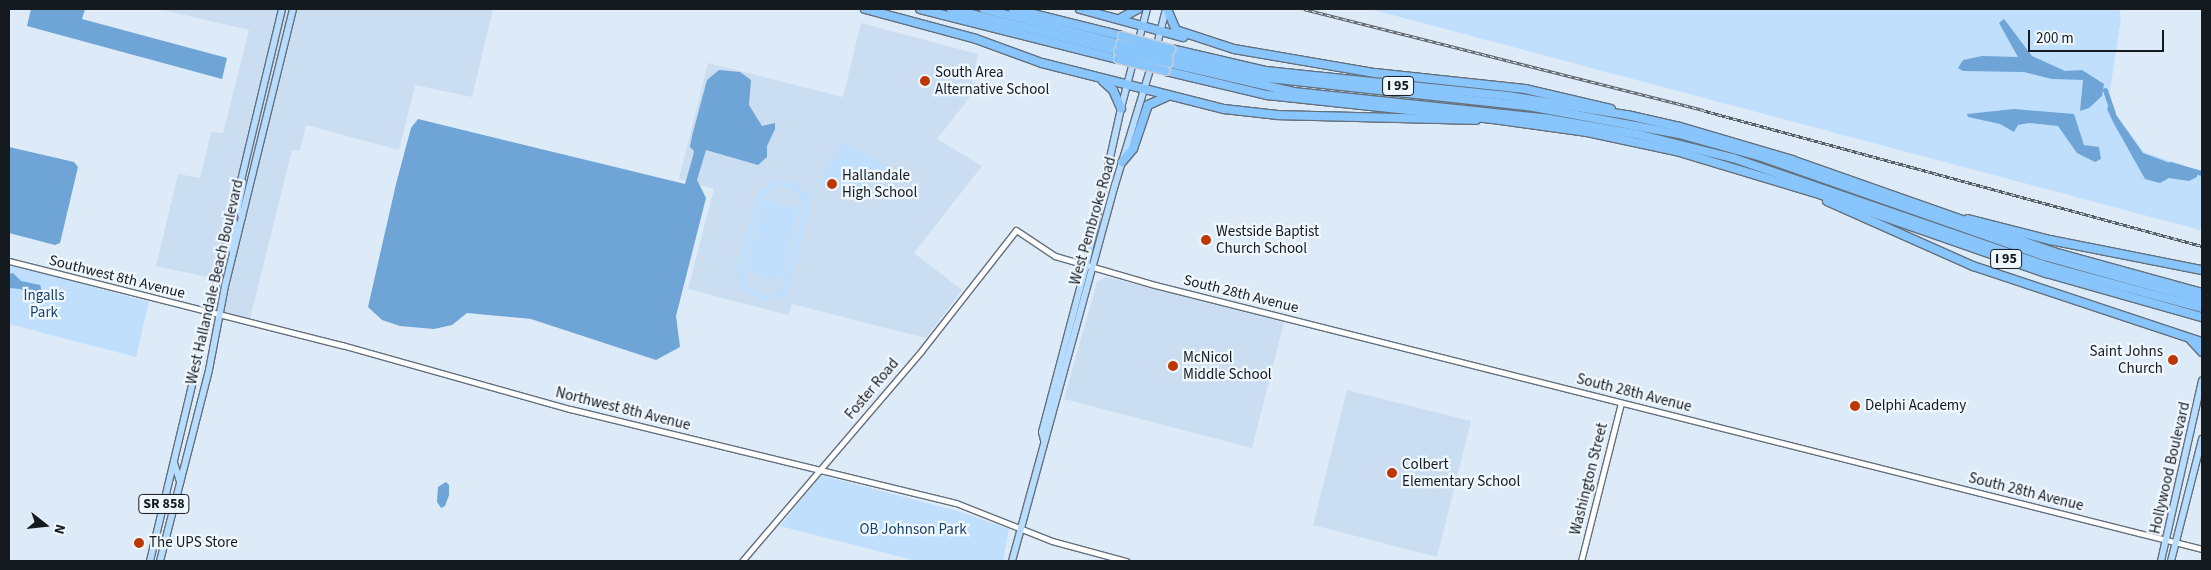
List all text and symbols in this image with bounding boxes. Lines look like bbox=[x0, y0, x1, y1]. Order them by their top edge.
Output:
scale bar bbox=[2031, 20, 2167, 52]
text: 200 m bbox=[2036, 28, 2074, 49]
place label: South Area Alternative School bbox=[935, 63, 1049, 98]
road number: I 95 bbox=[1382, 74, 1414, 98]
marker: South Area Alternative School bbox=[919, 75, 931, 87]
street label: West Pembroke Road bbox=[1066, 155, 1120, 287]
place label: Hallandale High School bbox=[842, 166, 917, 201]
street label: West Hallandale Beach Boulevard bbox=[183, 178, 247, 386]
marker: Hallandale High School bbox=[826, 178, 838, 190]
place label: Westside Baptist Church School bbox=[1216, 222, 1319, 257]
marker: Westside Baptist Church School bbox=[1200, 234, 1212, 246]
road number: I 95 bbox=[1990, 248, 2022, 270]
street label: Southwest 8th Avenue bbox=[47, 251, 187, 303]
street label: South 28th Avenue bbox=[1182, 271, 1300, 317]
park label: Ingalls Park bbox=[24, 286, 64, 321]
place label: Saint Johns Church bbox=[2090, 342, 2163, 377]
place label: McNicol Middle School bbox=[1183, 348, 1272, 383]
marker: Saint Johns Church bbox=[2167, 354, 2179, 366]
street label: Foster Road bbox=[841, 355, 903, 423]
marker: McNicol Middle School bbox=[1167, 360, 1179, 372]
street label: South 28th Avenue bbox=[1575, 370, 1693, 416]
street label: Northwest 8th Avenue bbox=[554, 384, 692, 434]
place label: Delphi Academy bbox=[1865, 397, 1966, 415]
marker: Delphi Academy bbox=[1849, 400, 1861, 412]
street label: Hollywood Boulevard bbox=[2146, 400, 2194, 536]
street label: Washington Street bbox=[1566, 421, 1612, 537]
place label: Colbert Elementary School bbox=[1402, 455, 1520, 490]
marker: Colbert Elementary School bbox=[1386, 467, 1398, 479]
street label: South 28th Avenue bbox=[1967, 469, 2085, 515]
road number: SR 858 bbox=[138, 492, 190, 516]
north arrow bbox=[20, 500, 70, 550]
park label: OB Johnson Park bbox=[859, 521, 967, 539]
text: N bbox=[49, 522, 70, 536]
place label: The UPS Store bbox=[149, 534, 238, 552]
marker: The UPS Store bbox=[133, 537, 145, 549]

